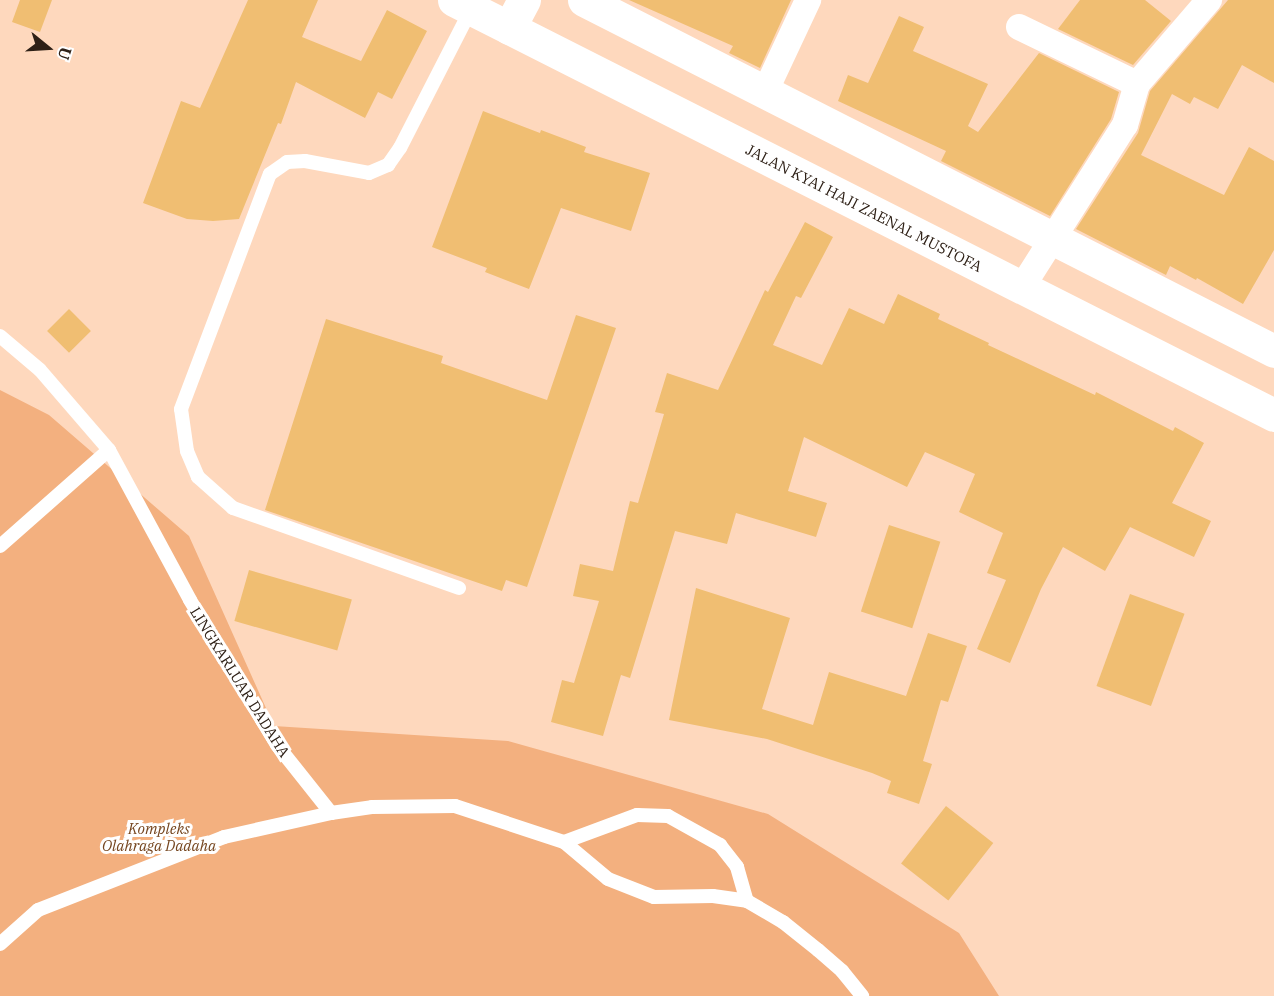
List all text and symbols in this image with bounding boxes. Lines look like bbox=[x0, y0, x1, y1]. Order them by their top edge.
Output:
north arrow bbox=[18, 18, 78, 78]
text: U bbox=[54, 45, 77, 63]
street label: JALAN KYAI HAJI ZAENAL MUSTOFA bbox=[743, 140, 985, 276]
street label: LINGKARLUAR DADAHA bbox=[186, 604, 294, 760]
park label: Kompleks Olahraga Dadaha bbox=[102, 819, 216, 854]

